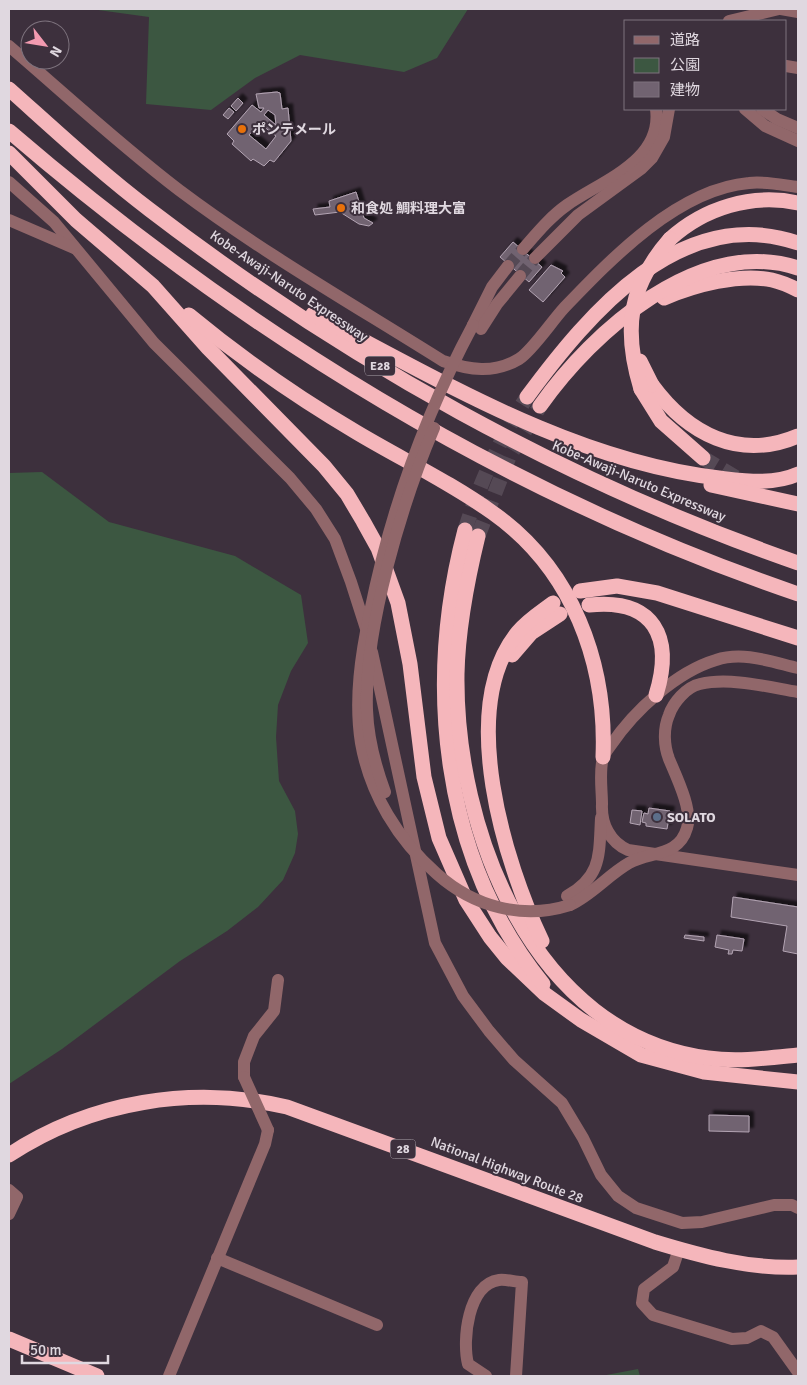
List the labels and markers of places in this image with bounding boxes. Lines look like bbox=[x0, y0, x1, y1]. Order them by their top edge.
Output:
place label: ポンテメール bbox=[252, 121, 336, 138]
marker: ポンテメール bbox=[236, 123, 248, 135]
place label: 和食処 鯛料理大富 bbox=[351, 200, 466, 217]
marker: 和食処 鯛料理大富 bbox=[335, 202, 347, 214]
place label: SOLATO bbox=[667, 809, 716, 826]
marker: SOLATO bbox=[651, 811, 663, 823]

